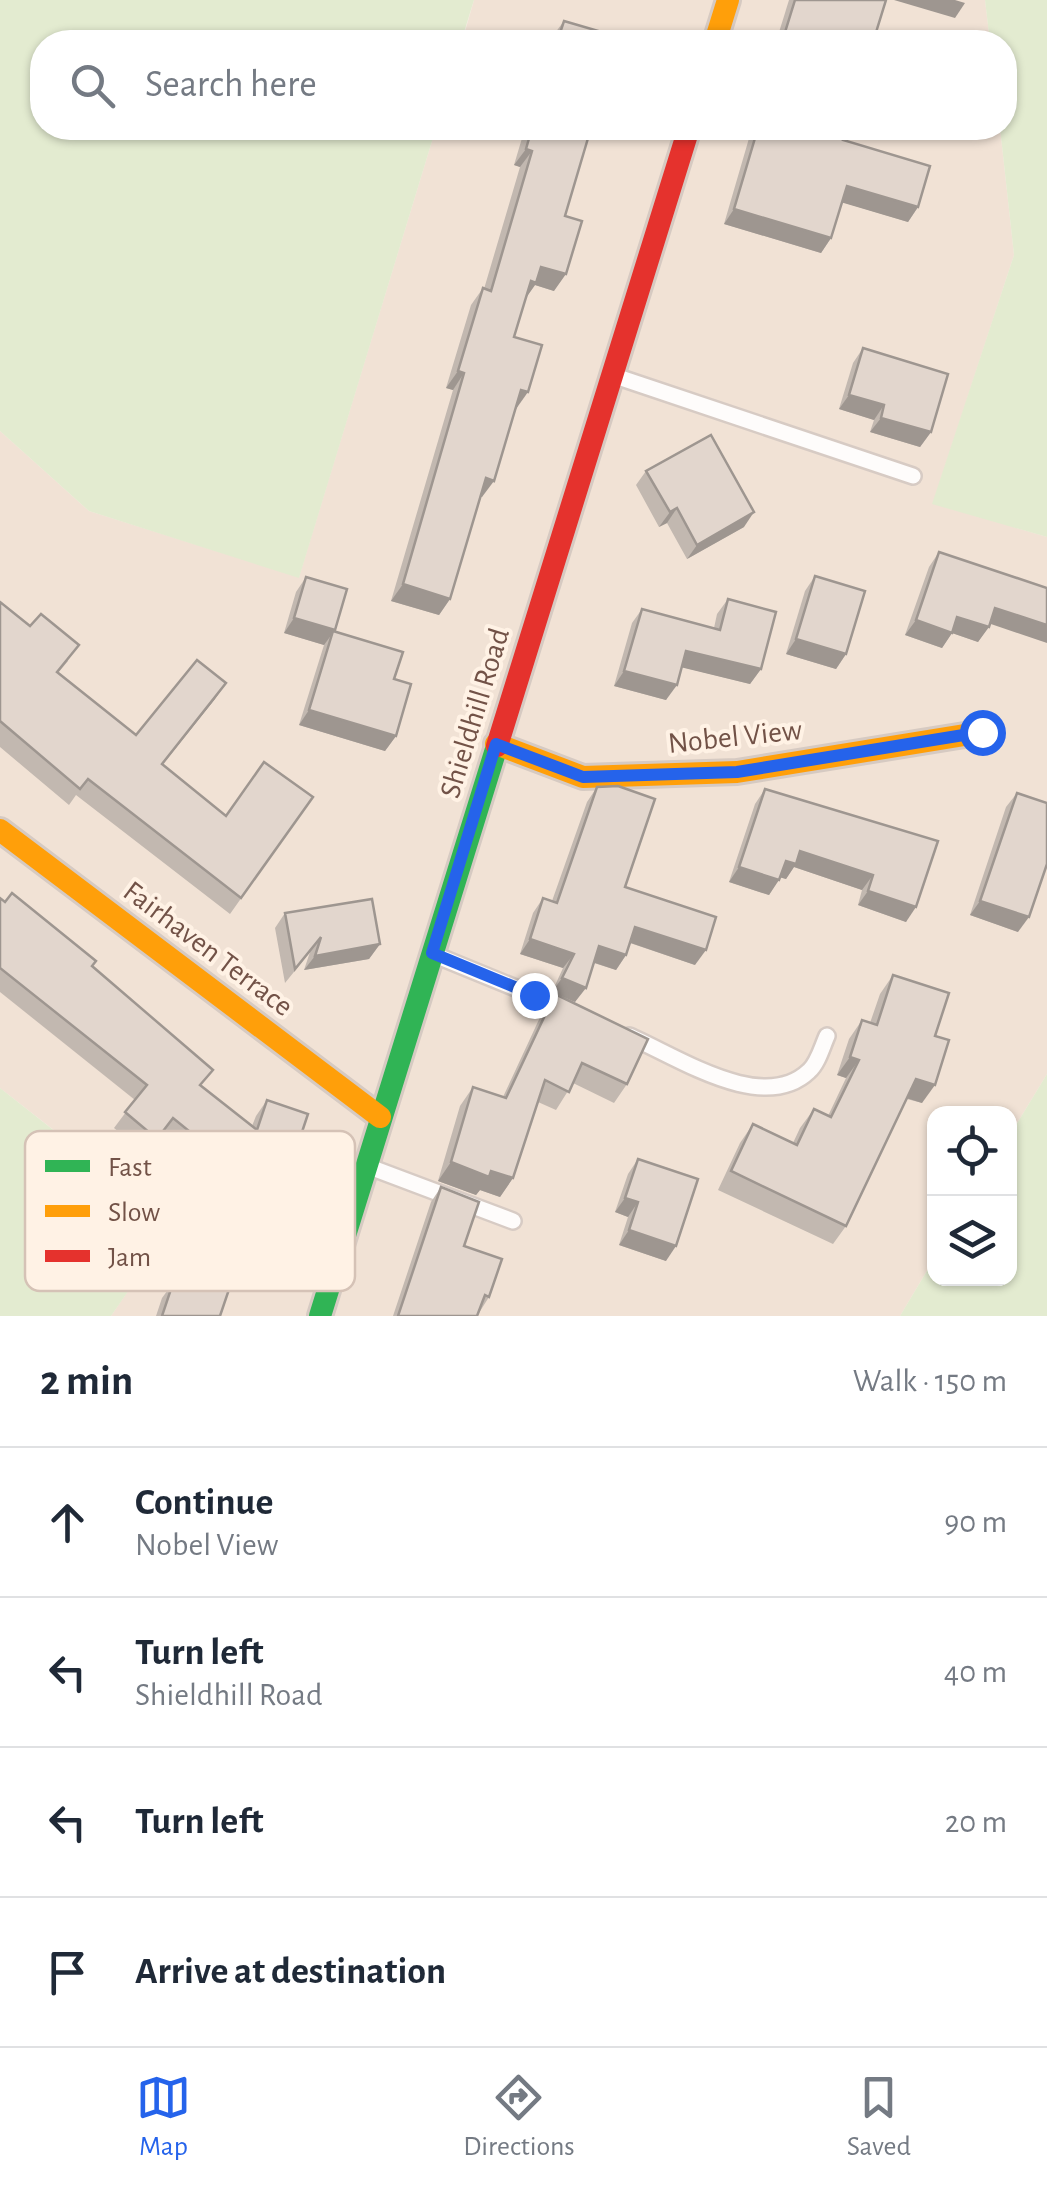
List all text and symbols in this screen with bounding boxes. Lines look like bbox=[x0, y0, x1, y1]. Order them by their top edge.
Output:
search box bbox=[30, 30, 1017, 140]
icon: search bbox=[65, 58, 120, 113]
text: Search here bbox=[145, 66, 317, 104]
street label: Shieldhill Road bbox=[435, 625, 515, 801]
route start bbox=[960, 710, 1006, 756]
street label: Nobel View bbox=[667, 715, 803, 759]
street label: Fairhaven Terrace bbox=[118, 876, 298, 1022]
route end bbox=[512, 973, 558, 1019]
map controls bbox=[927, 1106, 1017, 1286]
button: locate bbox=[927, 1106, 1017, 1196]
legend bbox=[25, 1131, 355, 1291]
text: Fast bbox=[108, 1154, 152, 1182]
button: layers bbox=[927, 1196, 1017, 1286]
text: Slow bbox=[108, 1199, 160, 1227]
text: Jam bbox=[108, 1244, 151, 1272]
text: 2 min bbox=[40, 1360, 133, 1402]
text: Walk · 150 m bbox=[853, 1365, 1007, 1397]
text: Continue bbox=[135, 1484, 273, 1522]
icon: ahead bbox=[40, 1495, 95, 1550]
text: 90 m bbox=[944, 1506, 1007, 1538]
text: Nobel View bbox=[135, 1529, 278, 1561]
text: Turn left bbox=[135, 1634, 263, 1672]
icon: left bbox=[40, 1645, 95, 1700]
text: 40 m bbox=[944, 1656, 1007, 1688]
text: Shieldhill Road bbox=[135, 1679, 323, 1711]
icon: left bbox=[40, 1795, 95, 1850]
text: Turn left bbox=[135, 1803, 263, 1841]
text: 20 m bbox=[945, 1806, 1007, 1838]
icon: arrive bbox=[40, 1945, 95, 2000]
text: Arrive at destination bbox=[135, 1953, 446, 1991]
tab: Map bbox=[136, 2070, 191, 2164]
tab: Directions bbox=[463, 2070, 575, 2164]
tab: Saved bbox=[847, 2070, 911, 2164]

